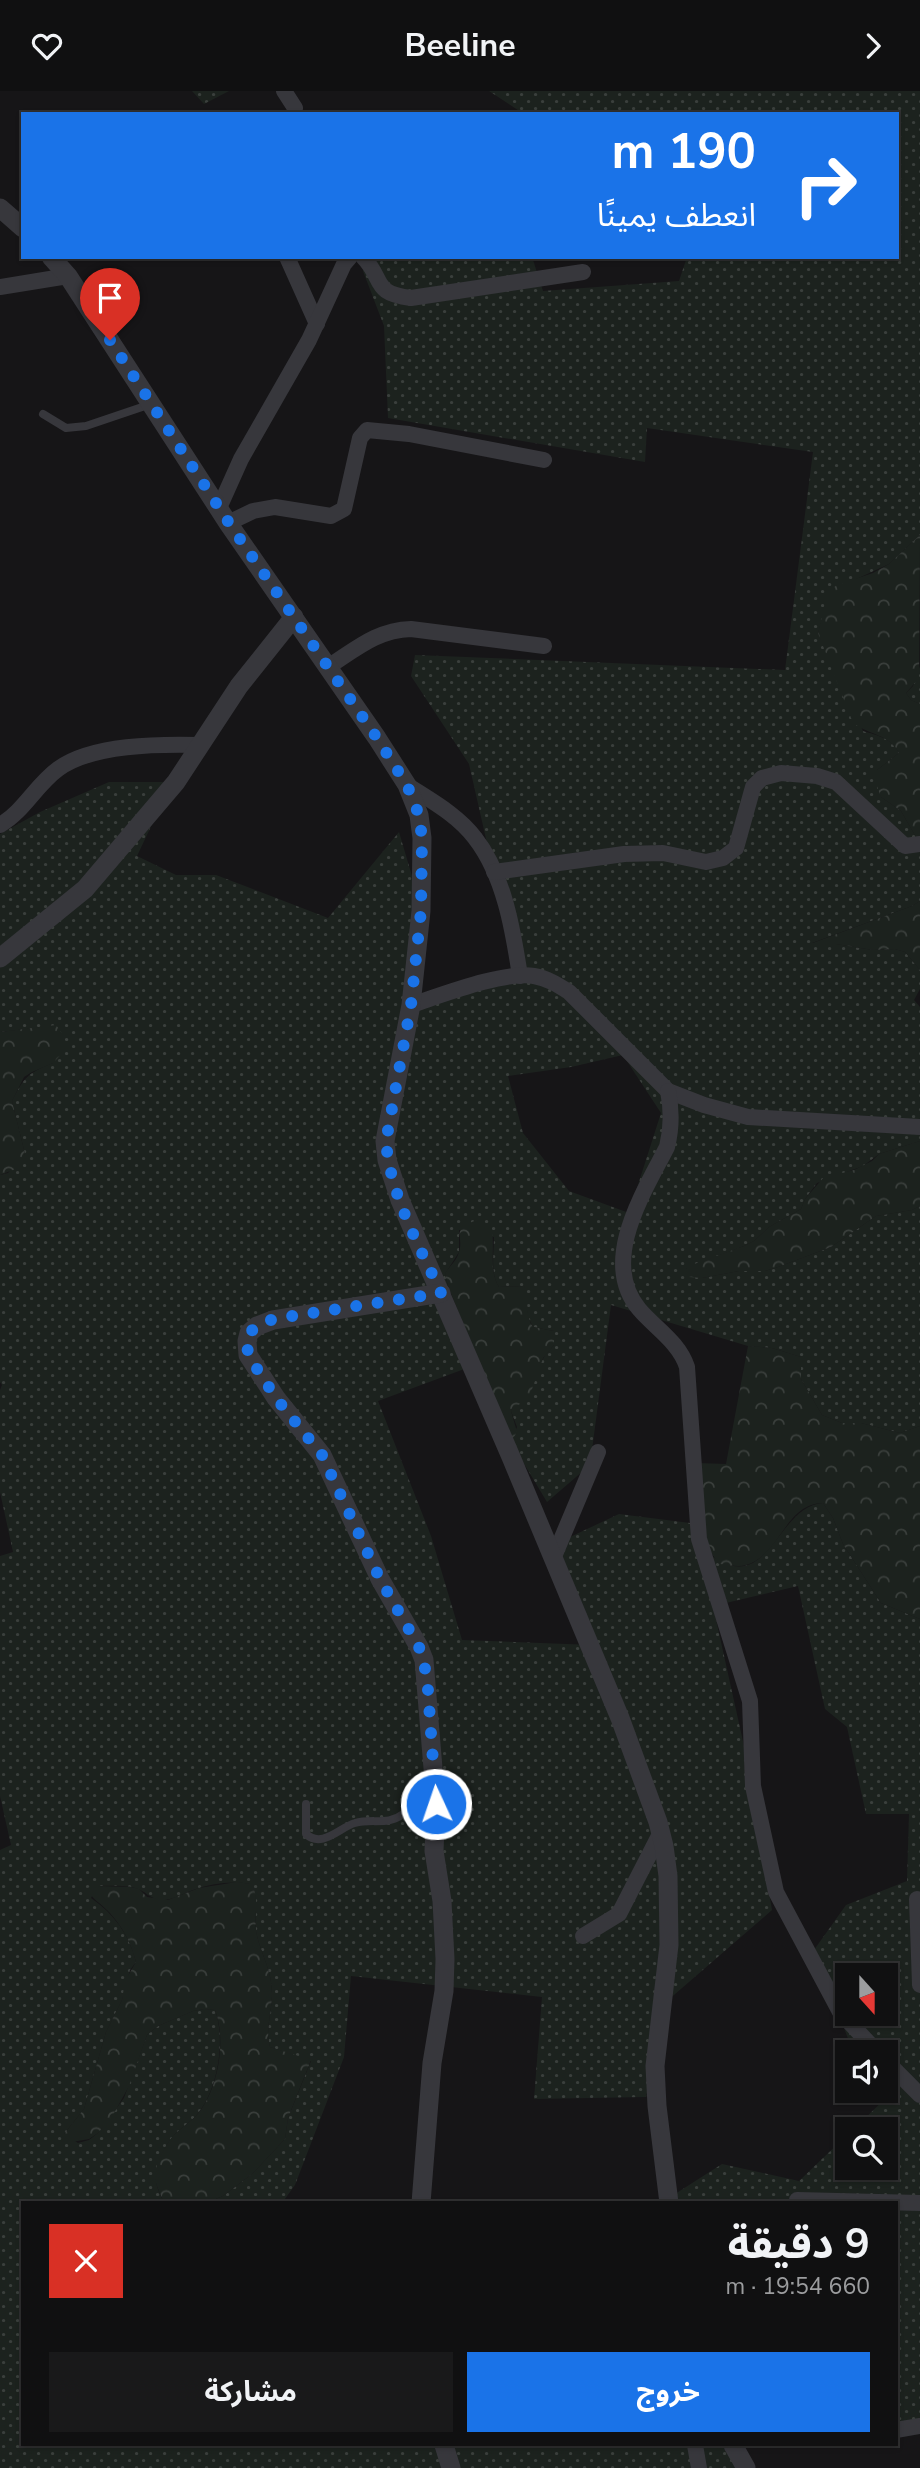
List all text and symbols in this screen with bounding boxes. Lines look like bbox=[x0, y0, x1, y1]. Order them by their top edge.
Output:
text: Beeline bbox=[404, 24, 516, 67]
icon: heart bbox=[28, 27, 66, 65]
icon: forward bbox=[854, 27, 892, 65]
text: 190 m bbox=[612, 118, 756, 185]
icon: right bbox=[780, 140, 871, 231]
text: انعطف يمينًا bbox=[597, 194, 756, 237]
pin bbox=[80, 268, 140, 340]
icon: arrive bbox=[91, 279, 129, 317]
position arrow bbox=[399, 1767, 473, 1841]
north arrow bbox=[835, 1963, 898, 2027]
map controls bbox=[835, 1963, 898, 2180]
button: sound bbox=[835, 2040, 898, 2103]
button: search bbox=[835, 2117, 898, 2180]
text: 9 دقيقة bbox=[728, 2216, 870, 2273]
button: close bbox=[49, 2224, 123, 2298]
text: 660 m · 19:54 bbox=[725, 2271, 870, 2302]
button: مشاركة bbox=[49, 2352, 453, 2432]
button: خروج bbox=[467, 2352, 870, 2432]

